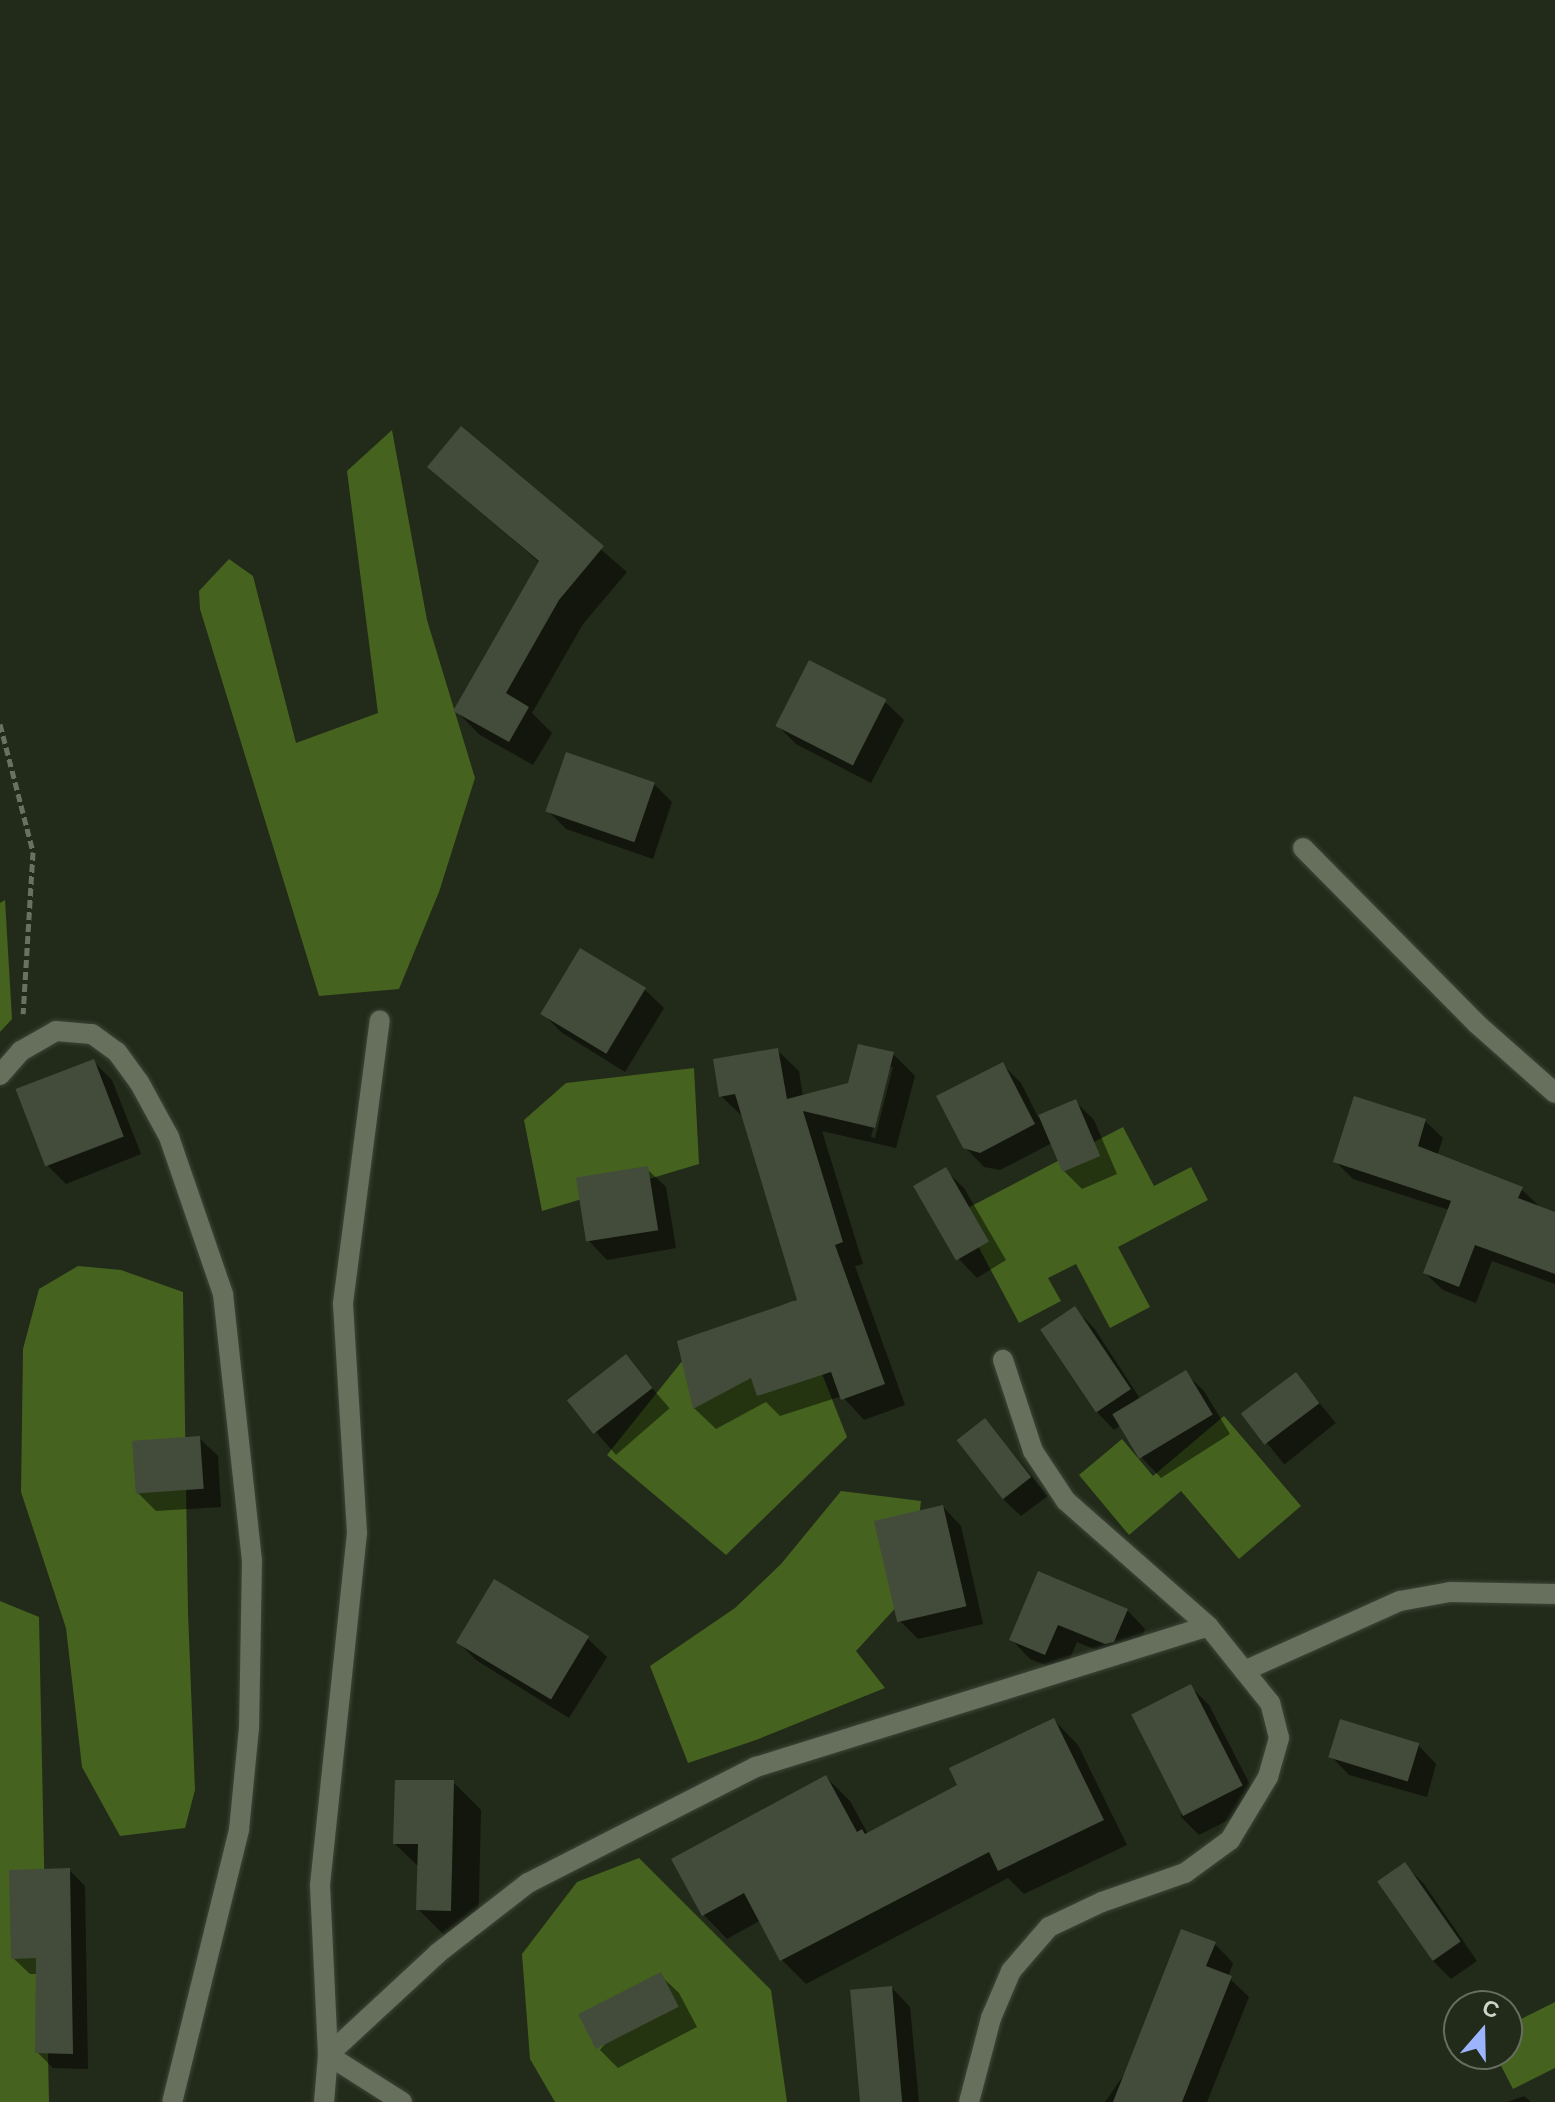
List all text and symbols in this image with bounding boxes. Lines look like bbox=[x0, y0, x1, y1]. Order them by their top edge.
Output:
north arrow bbox=[1443, 1990, 1523, 2070]
text: С bbox=[1479, 1994, 1502, 2023]

